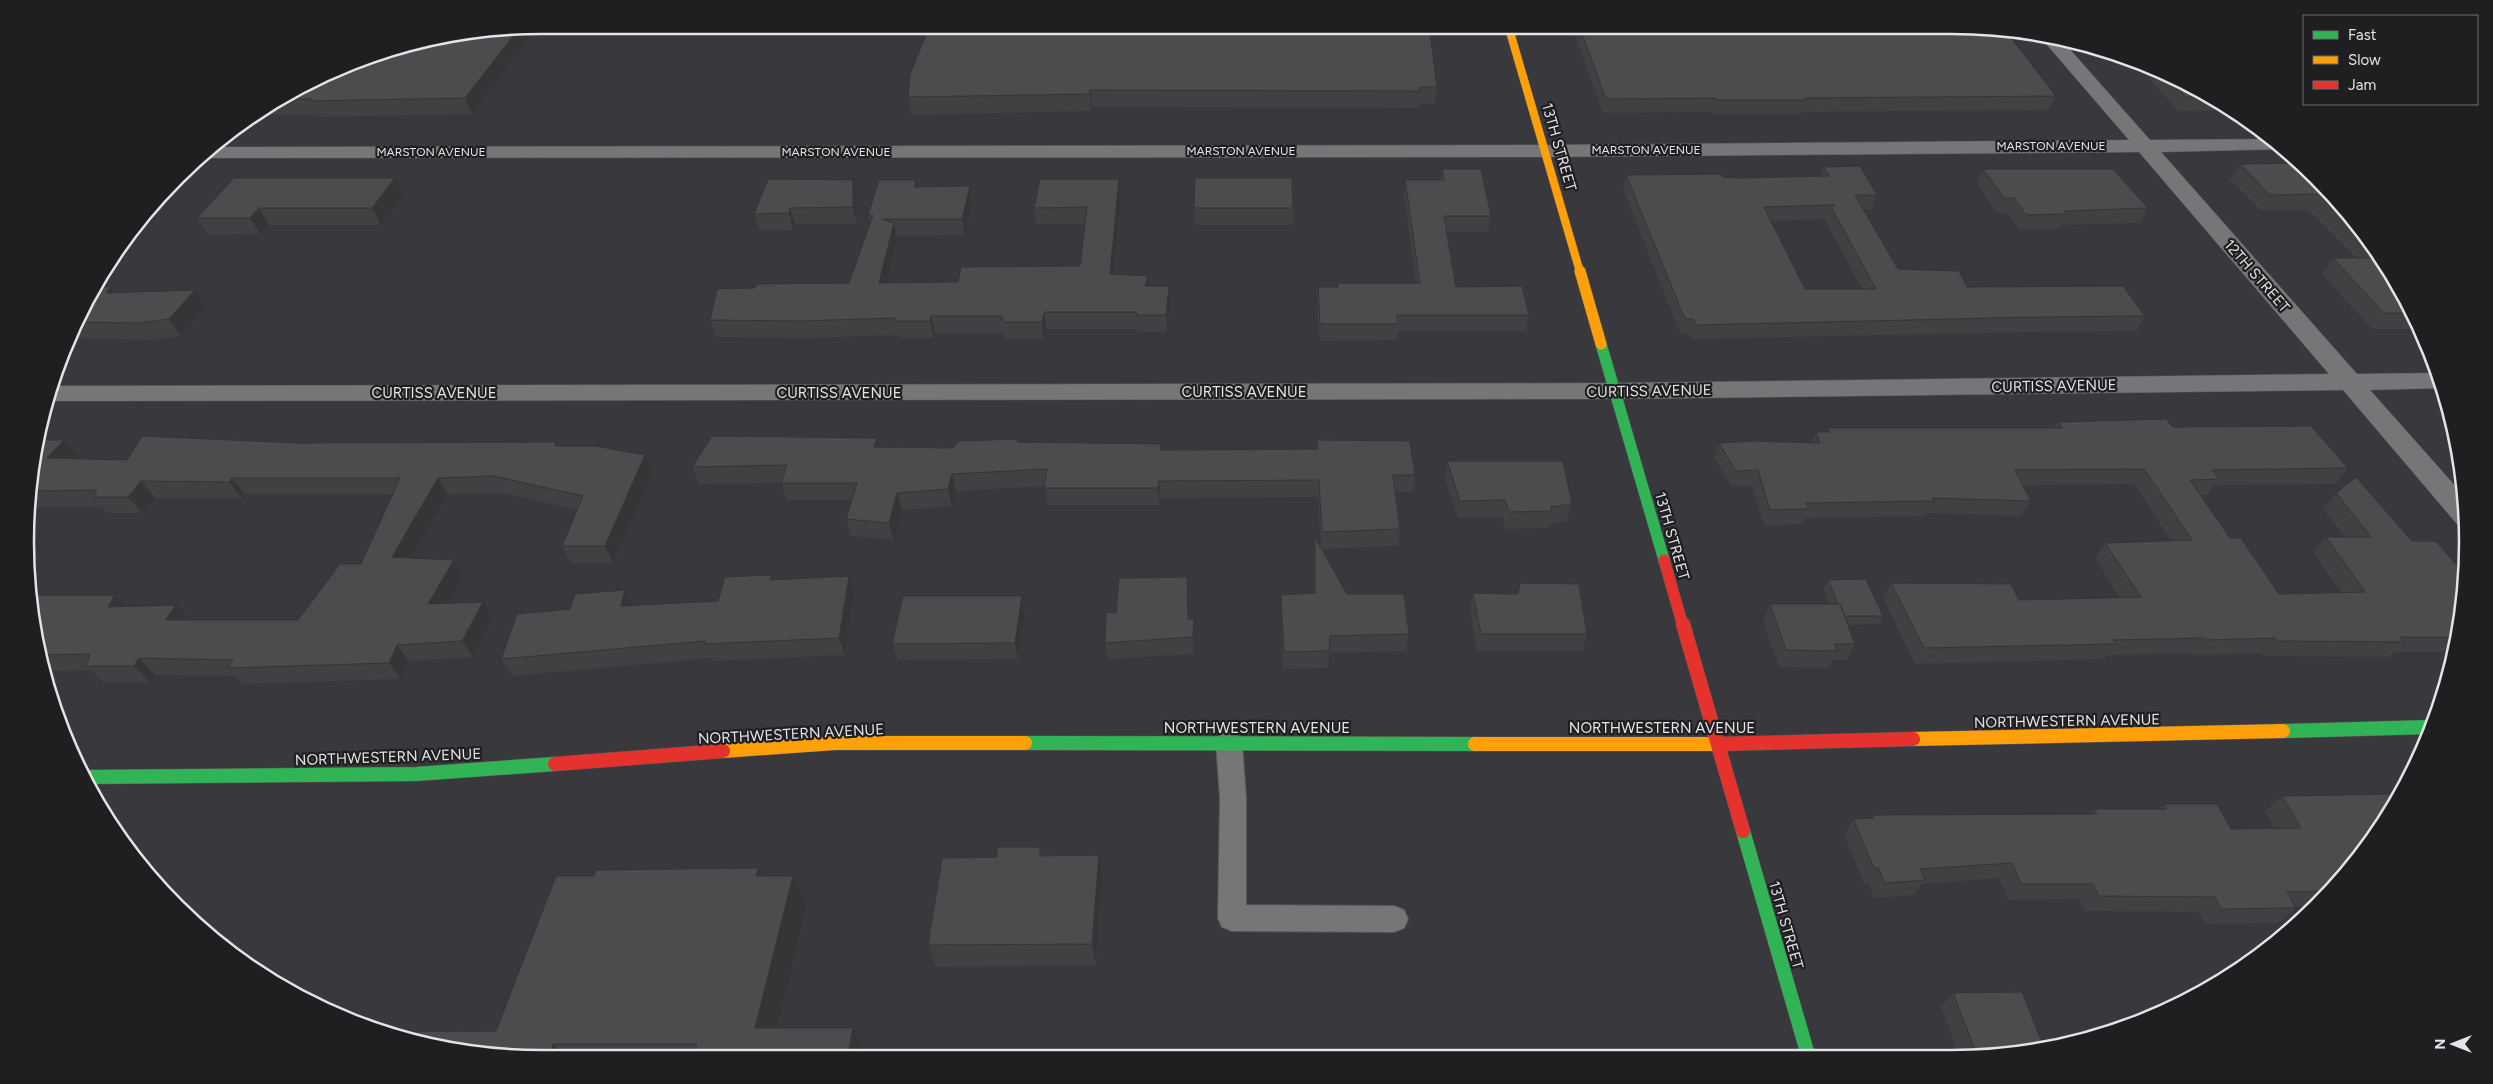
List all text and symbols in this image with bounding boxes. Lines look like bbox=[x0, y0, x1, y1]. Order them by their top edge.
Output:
legend bbox=[2303, 15, 2478, 105]
text: Fast bbox=[2348, 26, 2377, 44]
text: Slow bbox=[2348, 51, 2381, 69]
text: Jam bbox=[2348, 76, 2376, 94]
street label: 13TH STREET bbox=[1538, 101, 1580, 194]
street label: MARSTON AVENUE bbox=[1996, 139, 2106, 153]
street label: MARSTON AVENUE bbox=[1591, 143, 1701, 157]
street label: MARSTON AVENUE bbox=[1186, 144, 1296, 158]
street label: MARSTON AVENUE bbox=[376, 145, 486, 159]
street label: MARSTON AVENUE bbox=[781, 145, 891, 159]
street label: 12TH STREET bbox=[2220, 236, 2294, 317]
street label: CURTISS AVENUE bbox=[1991, 376, 2117, 396]
street label: CURTISS AVENUE bbox=[1586, 381, 1712, 401]
street label: CURTISS AVENUE bbox=[1181, 383, 1307, 401]
street label: CURTISS AVENUE bbox=[371, 384, 497, 402]
street label: CURTISS AVENUE bbox=[776, 384, 902, 402]
street label: 13TH STREET bbox=[1651, 490, 1693, 583]
street label: NORTHWESTERN AVENUE bbox=[1974, 710, 2160, 732]
street label: NORTHWESTERN AVENUE bbox=[1164, 719, 1350, 737]
street label: NORTHWESTERN AVENUE bbox=[1569, 719, 1755, 737]
street label: NORTHWESTERN AVENUE bbox=[697, 720, 885, 748]
street label: NORTHWESTERN AVENUE bbox=[295, 745, 481, 769]
street label: 13TH STREET bbox=[1765, 879, 1807, 972]
north arrow bbox=[2428, 1019, 2478, 1069]
text: N bbox=[2432, 1039, 2449, 1049]

